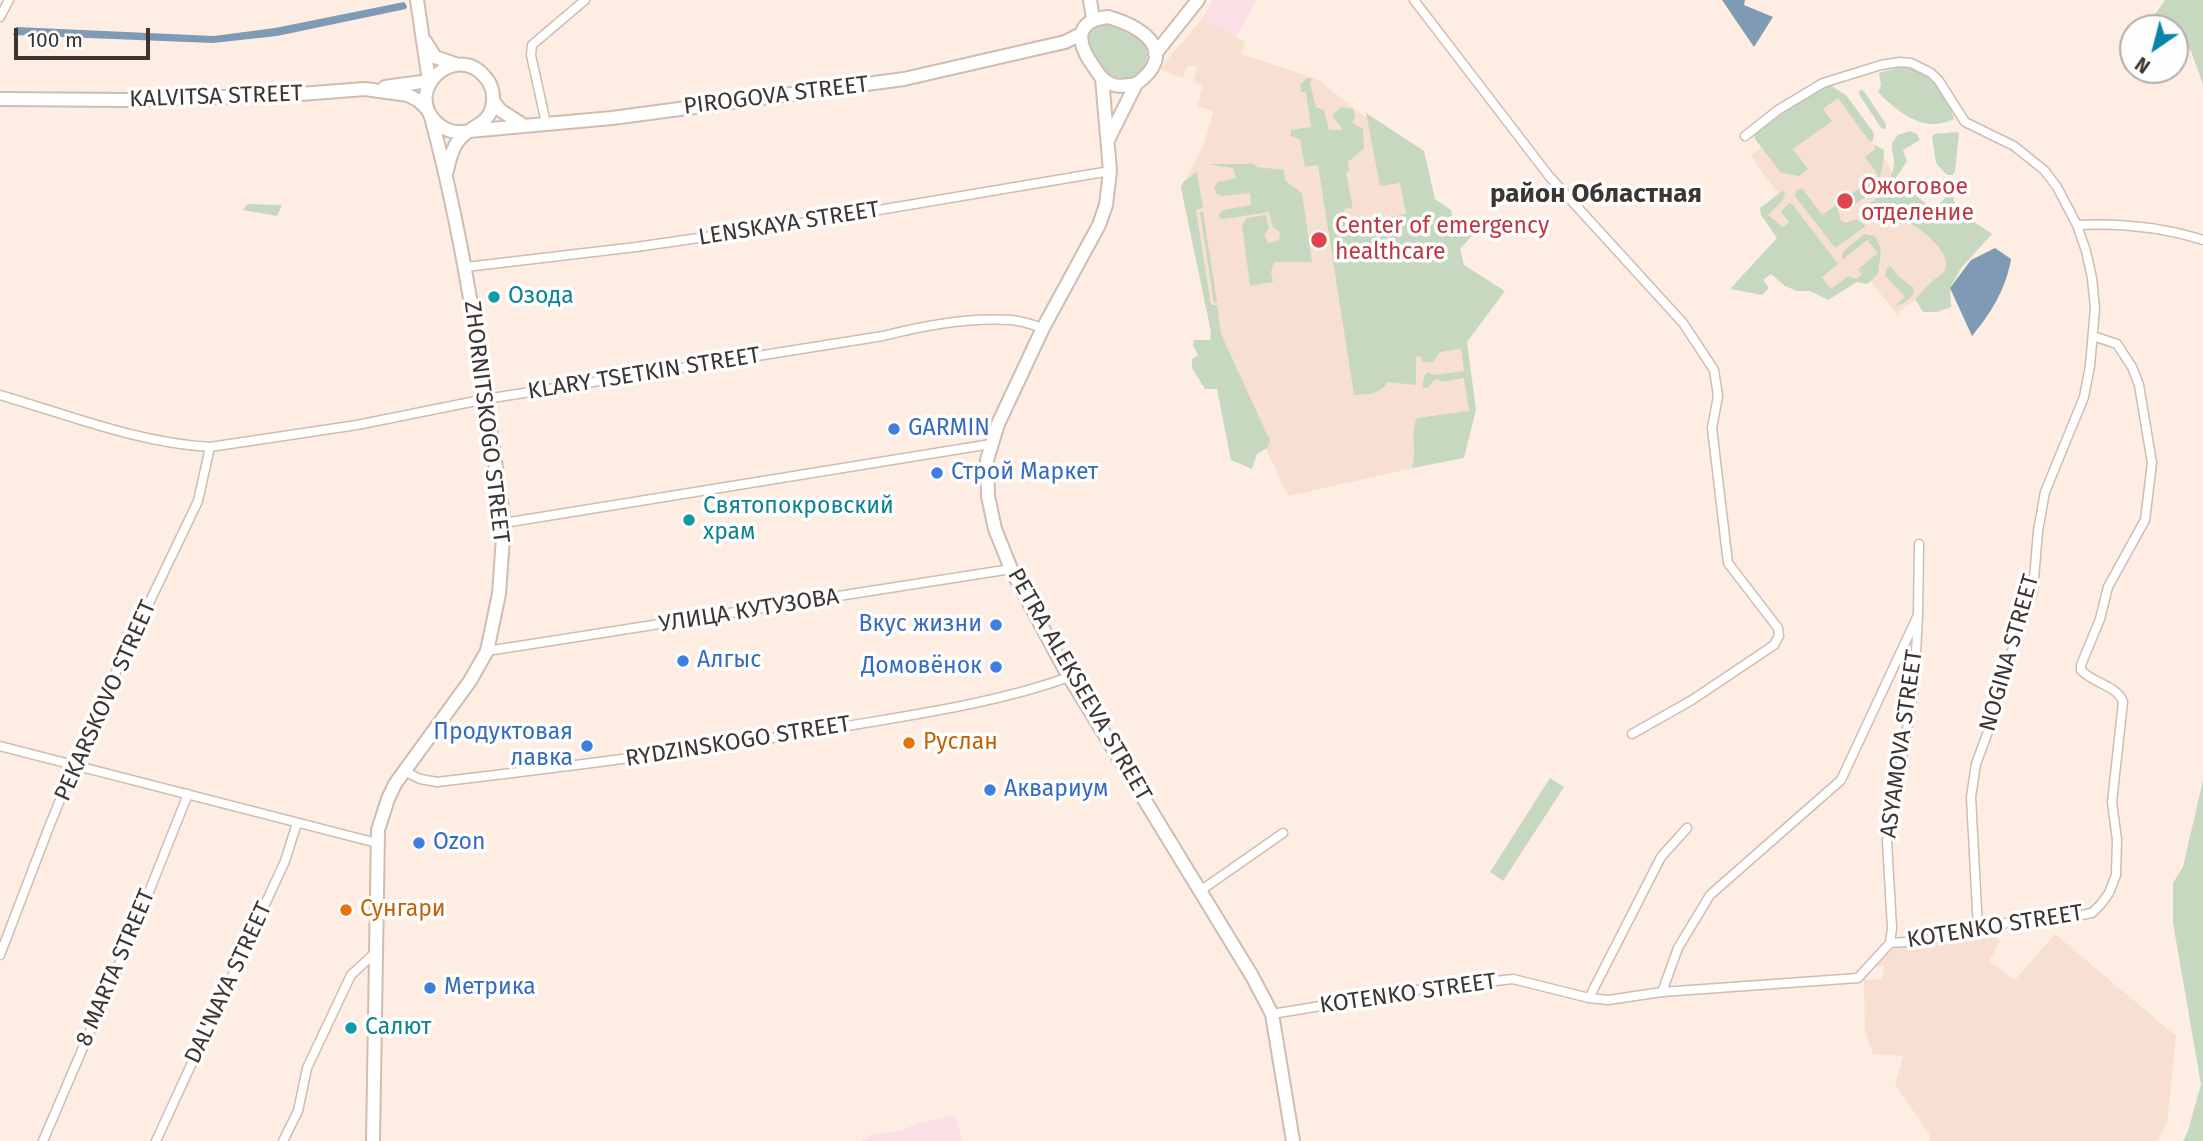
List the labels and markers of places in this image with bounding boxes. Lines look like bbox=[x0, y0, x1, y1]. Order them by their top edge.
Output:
place label: Ожоговое отделение bbox=[1861, 174, 1974, 228]
marker: Ожоговое отделение bbox=[1835, 191, 1855, 211]
place label: Center of emergency healthcare bbox=[1335, 213, 1549, 267]
marker: Center of emergency healthcare bbox=[1309, 230, 1329, 250]
place label: Озода bbox=[508, 283, 574, 311]
marker: Озода bbox=[486, 289, 502, 305]
place label: GARMIN bbox=[908, 415, 990, 443]
marker: GARMIN bbox=[886, 421, 902, 437]
place label: Строй Маркет bbox=[951, 459, 1098, 487]
marker: Строй Маркет bbox=[929, 465, 945, 481]
place label: Святопокровский храм bbox=[703, 493, 894, 547]
marker: Святопокровский храм bbox=[681, 512, 697, 528]
place label: Вкус жизни bbox=[858, 611, 982, 639]
marker: Вкус жизни bbox=[988, 617, 1004, 633]
place label: Алгыс bbox=[697, 647, 761, 675]
marker: Алгыс bbox=[675, 653, 691, 669]
place label: Домовёнок bbox=[861, 653, 982, 681]
marker: Домовёнок bbox=[988, 659, 1004, 675]
place label: Продуктовая лавка bbox=[433, 719, 573, 773]
place label: Руслан bbox=[923, 729, 998, 757]
marker: Руслан bbox=[901, 735, 917, 751]
marker: Продуктовая лавка bbox=[579, 738, 595, 754]
place label: Аквариум bbox=[1004, 776, 1108, 804]
marker: Аквариум bbox=[982, 782, 998, 798]
place label: Ozon bbox=[433, 829, 485, 857]
marker: Ozon bbox=[411, 835, 427, 851]
place label: Сунгари bbox=[360, 896, 446, 924]
marker: Сунгари bbox=[338, 902, 354, 918]
place label: Метрика bbox=[444, 974, 536, 1002]
marker: Метрика bbox=[422, 980, 438, 996]
place label: Салют bbox=[365, 1014, 431, 1042]
marker: Салют bbox=[343, 1020, 359, 1036]

